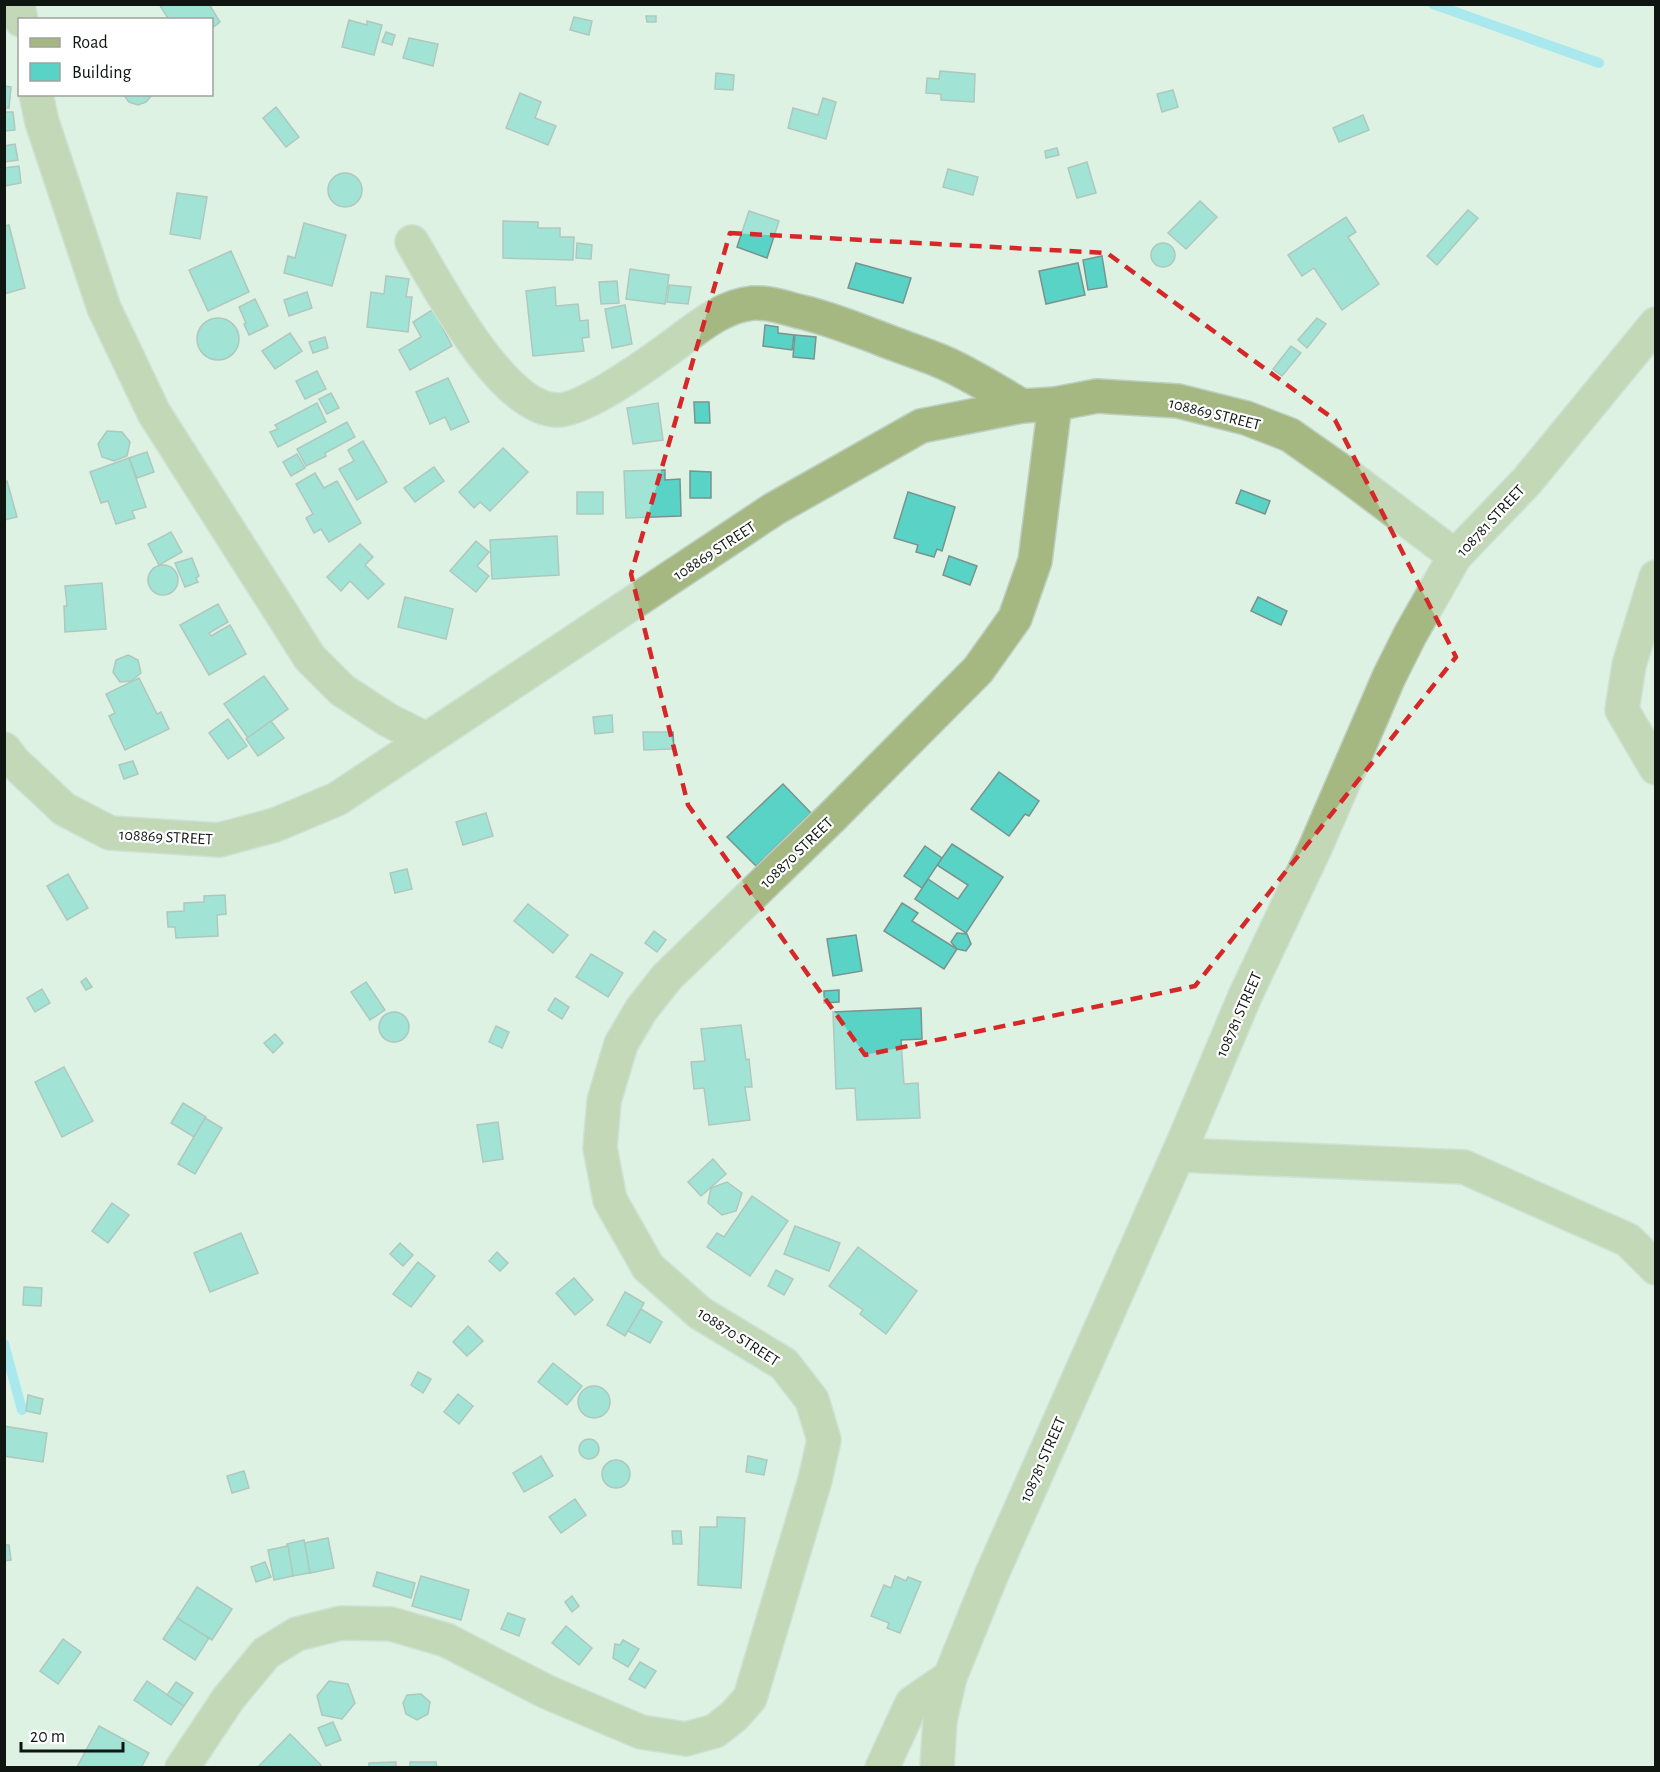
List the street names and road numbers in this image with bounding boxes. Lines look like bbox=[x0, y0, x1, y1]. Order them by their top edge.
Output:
street label: 108869 STREET bbox=[1167, 395, 1262, 433]
street label: 108781 STREET bbox=[1454, 482, 1528, 559]
street label: 108869 STREET bbox=[671, 518, 758, 583]
street label: 108870 STREET bbox=[757, 814, 836, 891]
street label: 108869 STREET bbox=[119, 827, 213, 847]
street label: 108781 STREET bbox=[1213, 969, 1265, 1059]
street label: 108870 STREET bbox=[695, 1304, 782, 1369]
street label: 108781 STREET bbox=[1017, 1414, 1069, 1504]

